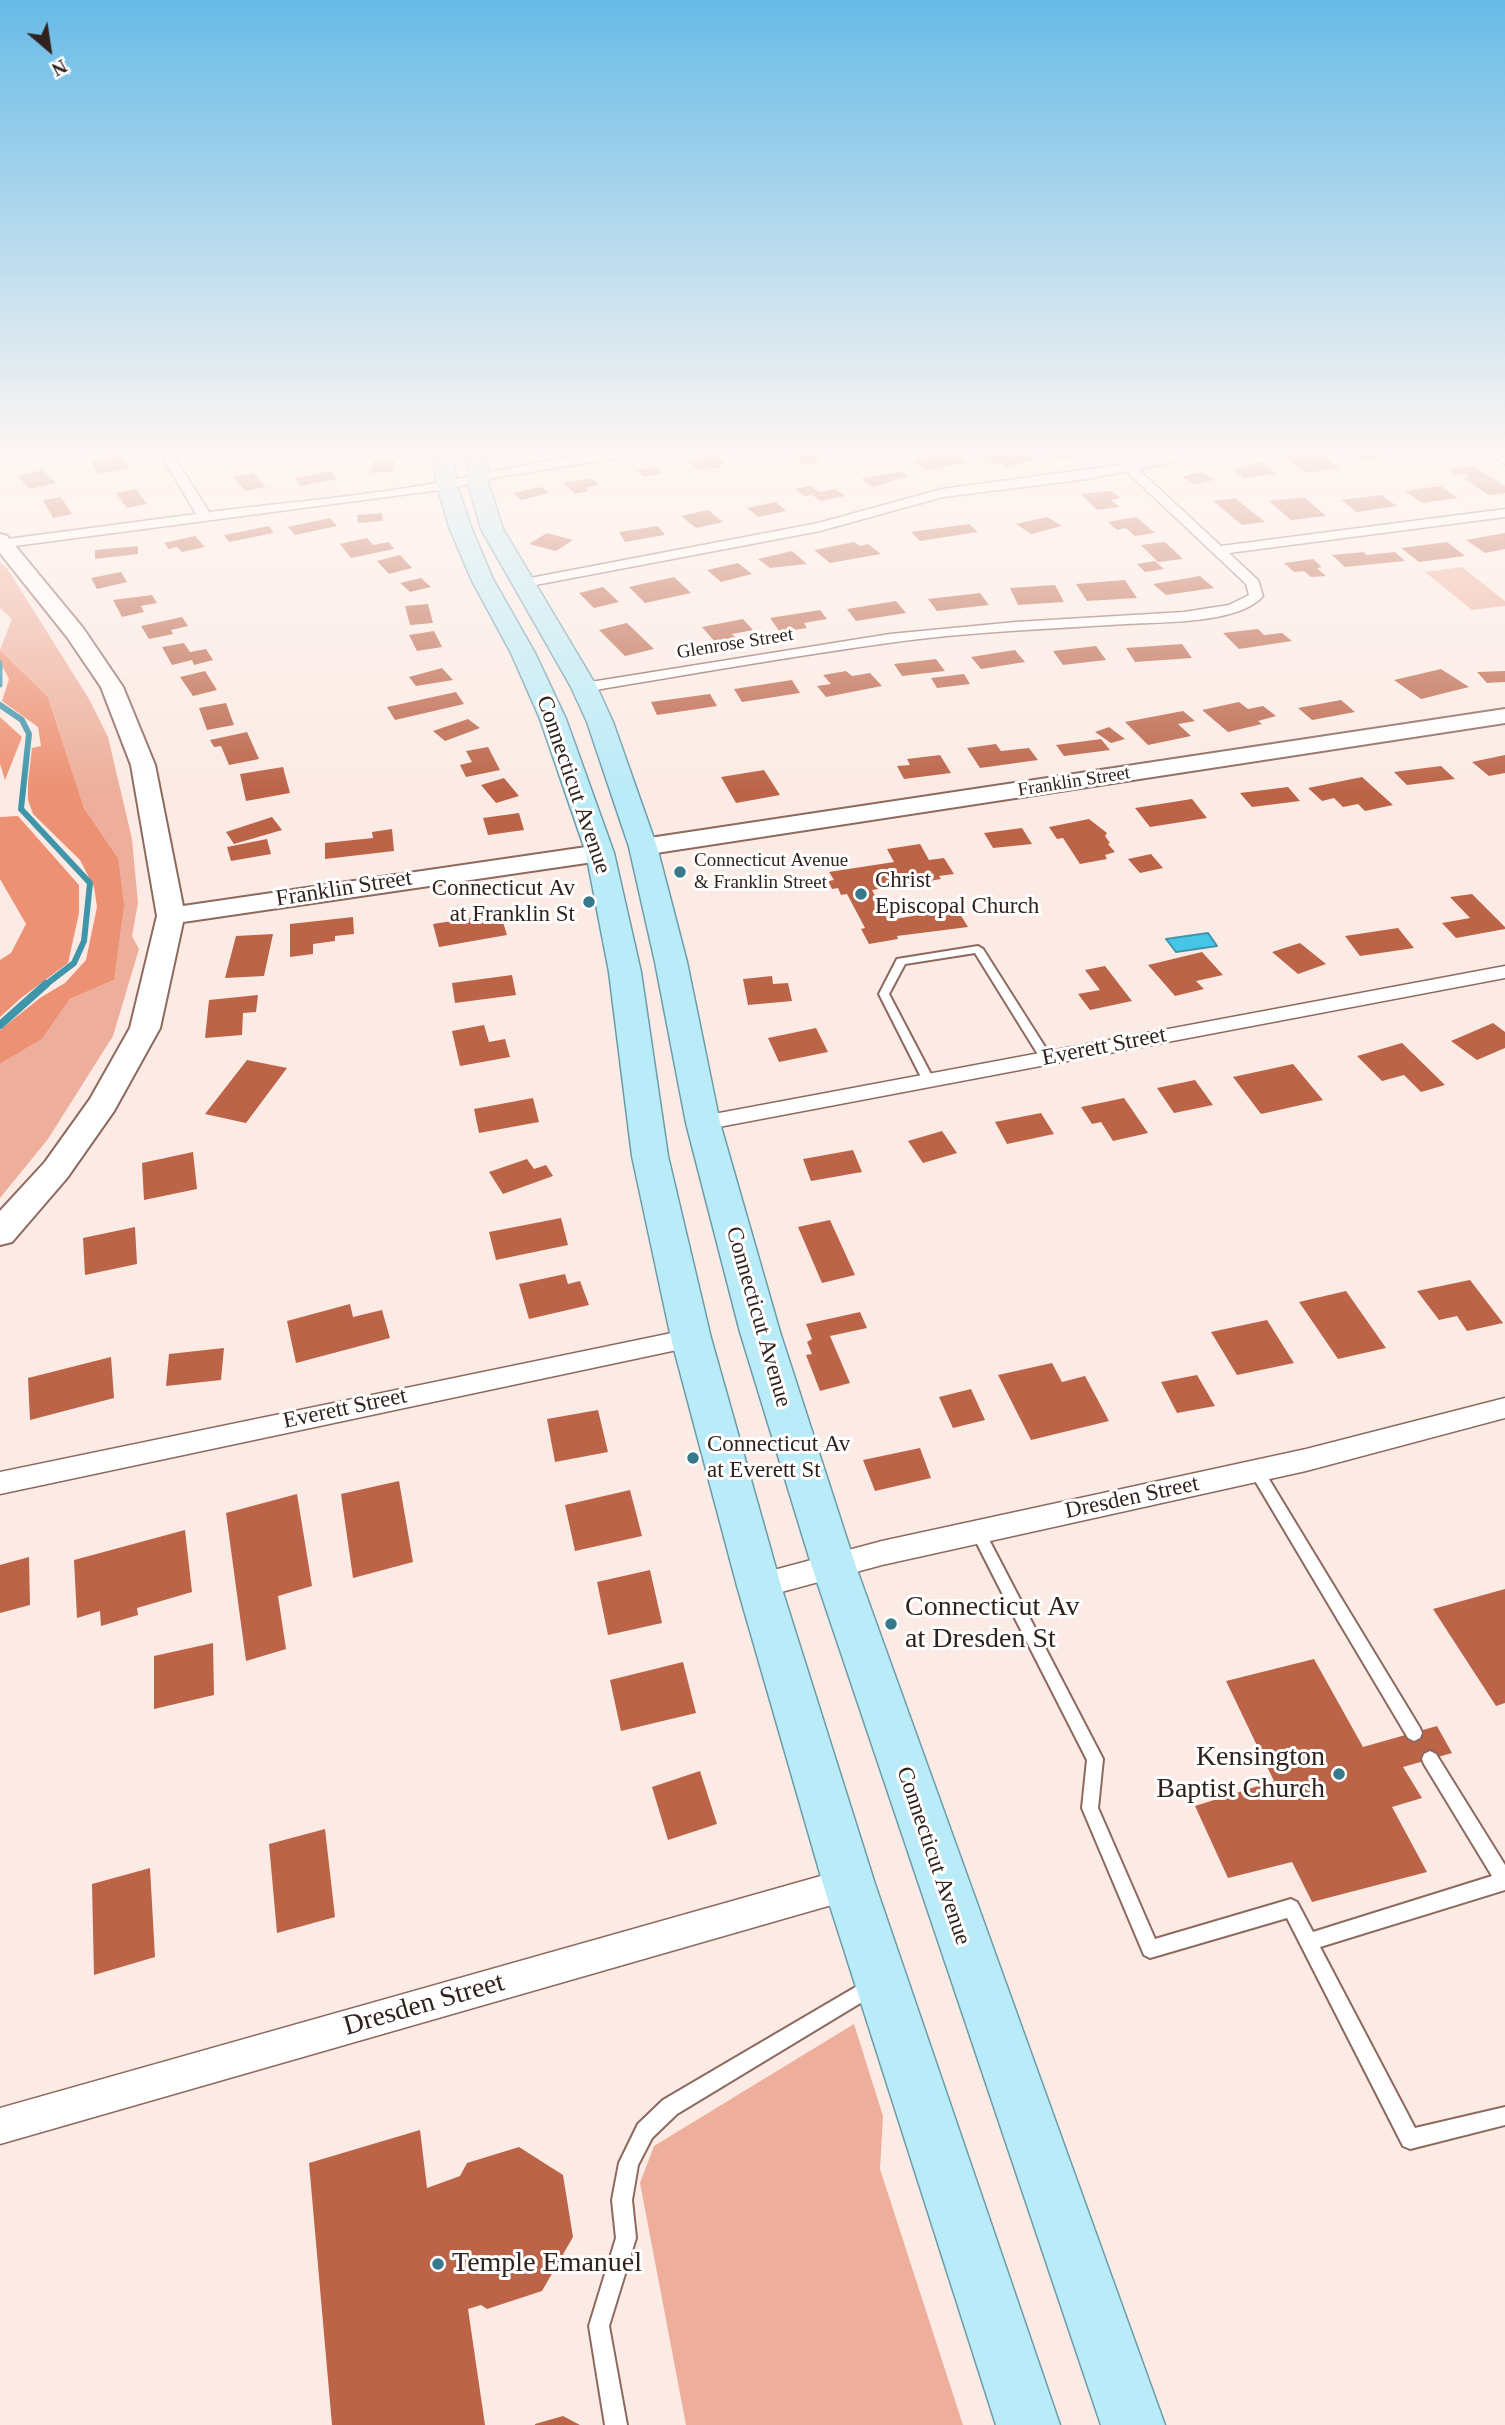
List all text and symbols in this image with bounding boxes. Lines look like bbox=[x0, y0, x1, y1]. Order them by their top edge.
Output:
north arrow bbox=[14, 14, 84, 84]
text: N bbox=[48, 55, 71, 80]
street label: Glenrose Street bbox=[675, 624, 795, 664]
street label: Connecticut Avenue bbox=[530, 692, 616, 878]
street label: Franklin Street bbox=[1016, 762, 1132, 802]
place label: Connecticut Avenue & Franklin Street bbox=[694, 850, 848, 894]
marker: Connecticut Avenue & Franklin Street bbox=[672, 864, 688, 880]
street label: Franklin Street bbox=[274, 865, 414, 913]
place label: Christ Episcopal Church bbox=[875, 867, 1039, 921]
place label: Connecticut Av at Franklin St bbox=[432, 875, 575, 929]
marker: Christ Episcopal Church bbox=[853, 886, 869, 902]
marker: Connecticut Av at Franklin St bbox=[581, 894, 597, 910]
street label: Everett Street bbox=[1040, 1021, 1168, 1073]
street label: Connecticut Avenue bbox=[719, 1223, 797, 1411]
street label: Everett Street bbox=[281, 1382, 409, 1436]
place label: Connecticut Av at Everett St bbox=[707, 1431, 850, 1485]
marker: Connecticut Av at Everett St bbox=[685, 1450, 701, 1466]
street label: Dresden Street bbox=[1063, 1470, 1201, 1526]
place label: Connecticut Av at Dresden St bbox=[905, 1591, 1079, 1657]
marker: Connecticut Av at Dresden St bbox=[883, 1616, 899, 1632]
place label: Kensington Baptist Church bbox=[1156, 1741, 1325, 1807]
street label: Connecticut Avenue bbox=[890, 1763, 976, 1949]
marker: Kensington Baptist Church bbox=[1331, 1766, 1347, 1782]
street label: Dresden Street bbox=[340, 1966, 508, 2044]
place label: Temple Emanuel bbox=[452, 2247, 642, 2281]
marker: Temple Emanuel bbox=[430, 2256, 446, 2272]

